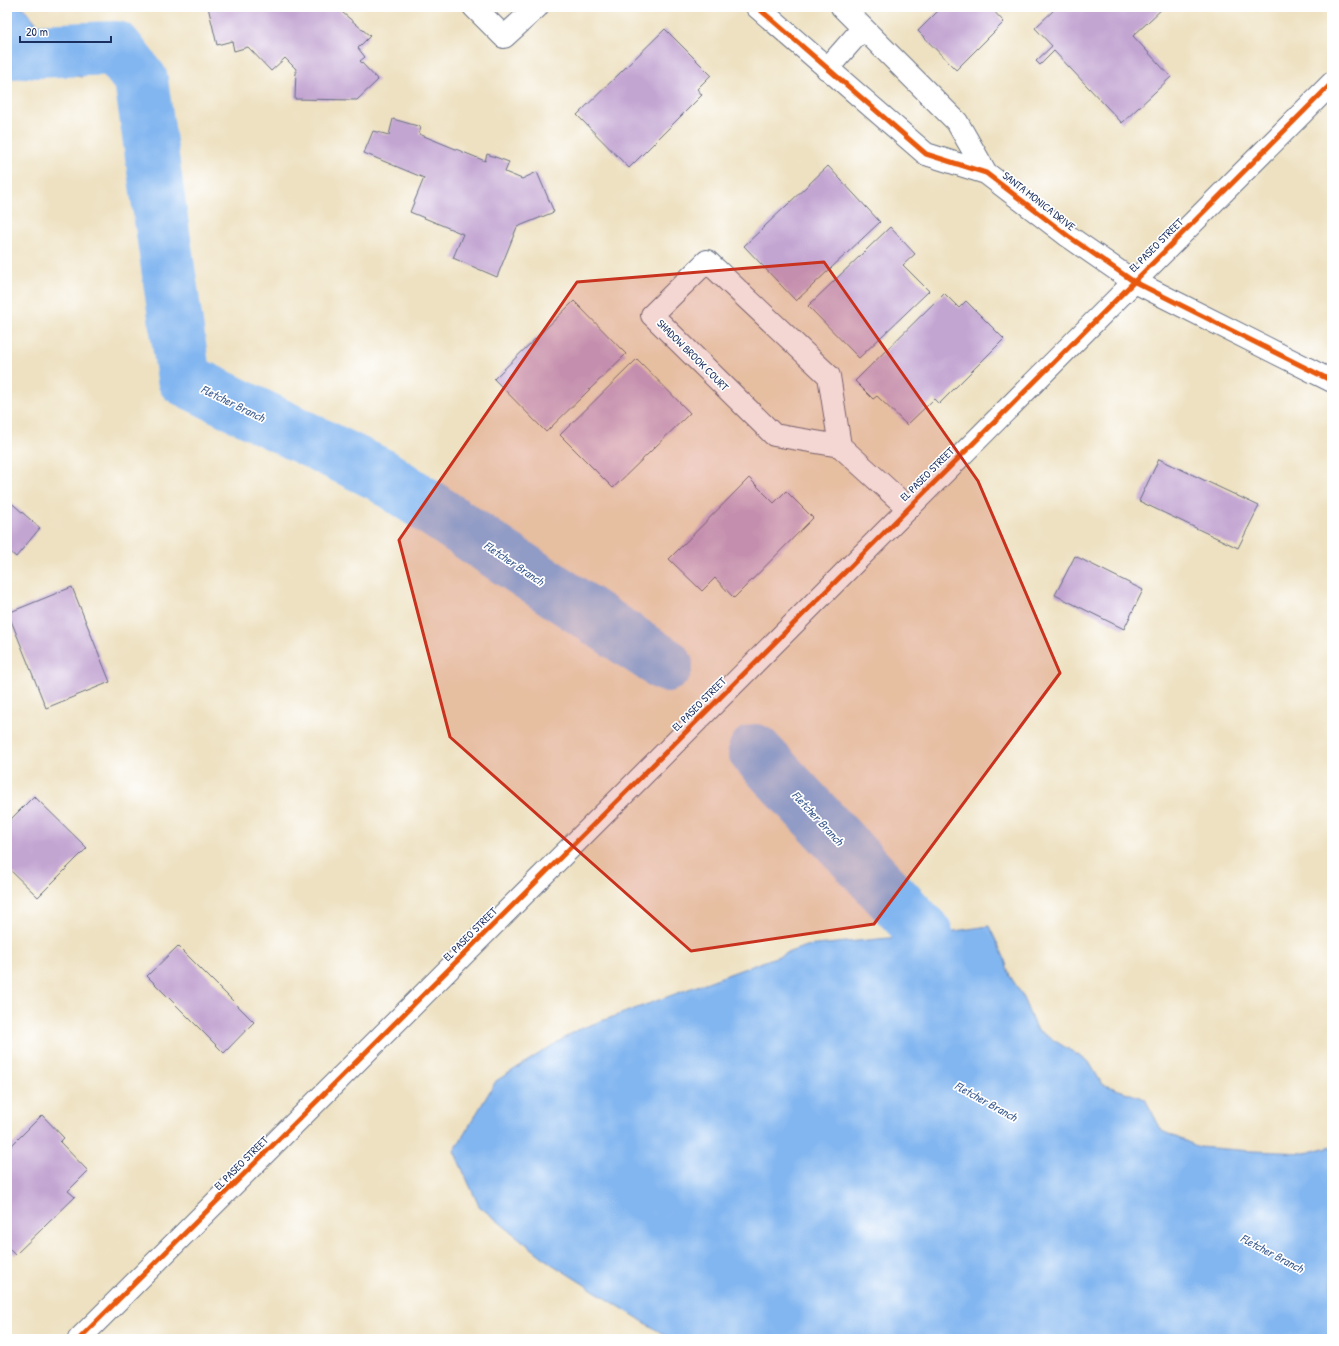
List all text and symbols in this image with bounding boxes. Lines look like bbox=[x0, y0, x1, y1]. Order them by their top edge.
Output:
scale bar bbox=[20, 18, 111, 44]
text: 20 m bbox=[26, 23, 48, 40]
street label: SANTA MONICA DRIVE bbox=[1000, 168, 1078, 234]
street label: EL PASEO STREET bbox=[1126, 214, 1187, 275]
street label: SHADOW BROOK COURT bbox=[654, 316, 732, 394]
water label: Fletcher Branch bbox=[198, 380, 269, 426]
street label: EL PASEO STREET bbox=[897, 443, 958, 504]
water label: Fletcher Branch bbox=[481, 537, 548, 590]
street label: EL PASEO STREET bbox=[669, 673, 730, 734]
water label: Fletcher Branch bbox=[788, 787, 848, 850]
street label: EL PASEO STREET bbox=[440, 903, 501, 964]
water label: Fletcher Branch bbox=[952, 1077, 1021, 1126]
street label: EL PASEO STREET bbox=[211, 1132, 272, 1193]
water label: Fletcher Branch bbox=[1238, 1229, 1307, 1277]

